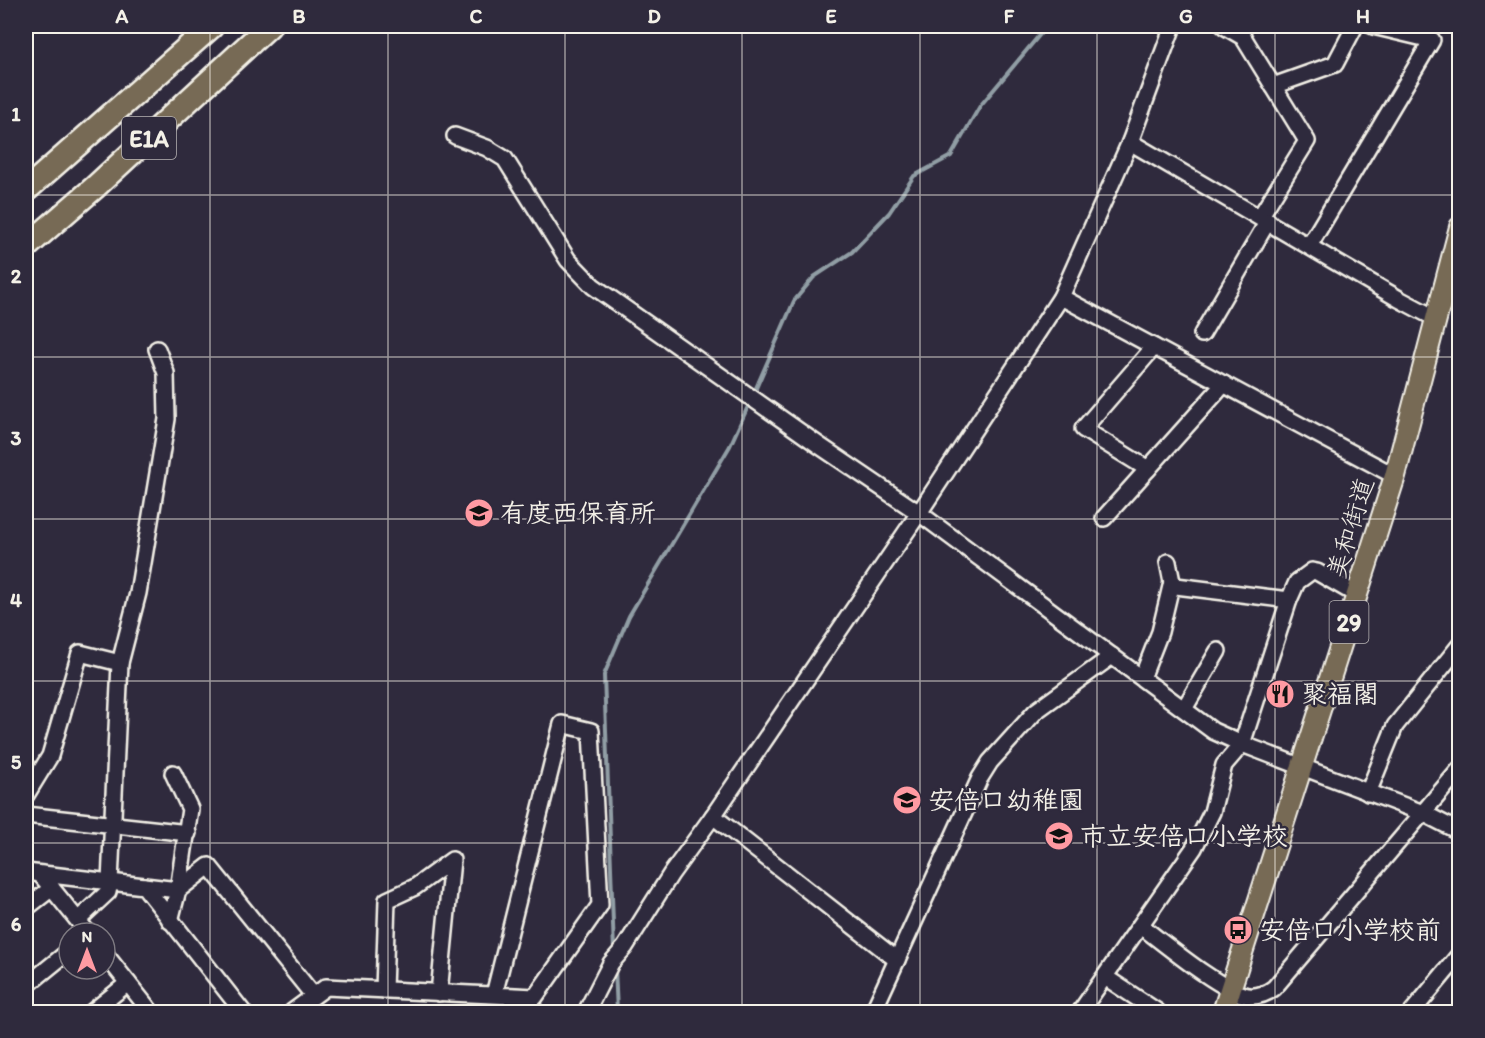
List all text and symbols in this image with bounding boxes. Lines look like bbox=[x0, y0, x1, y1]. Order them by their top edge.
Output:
text: A bbox=[115, 4, 129, 28]
text: B bbox=[293, 4, 306, 28]
text: C bbox=[470, 4, 483, 28]
text: D bbox=[647, 4, 661, 28]
text: E bbox=[825, 4, 837, 28]
text: F bbox=[1004, 4, 1015, 28]
text: G bbox=[1179, 4, 1193, 28]
text: H bbox=[1356, 4, 1370, 28]
text: 1 bbox=[11, 102, 21, 126]
road number: E1A bbox=[122, 117, 176, 159]
text: 2 bbox=[11, 264, 22, 288]
text: 3 bbox=[11, 426, 22, 450]
street label: 美和街道 bbox=[1319, 474, 1381, 582]
school or university icon: 有度西保育所 bbox=[463, 497, 495, 529]
place label: 有度西保育所 bbox=[500, 497, 656, 529]
text: 4 bbox=[10, 588, 22, 612]
road number: 29 bbox=[1330, 601, 1368, 643]
restaurant icon: 聚福閣 bbox=[1264, 678, 1296, 710]
place label: 聚福閣 bbox=[1301, 678, 1379, 710]
text: 5 bbox=[11, 750, 22, 774]
school or university icon: 安倍口幼稚園 bbox=[891, 784, 923, 816]
place label: 安倍口幼稚園 bbox=[928, 784, 1084, 816]
school or university icon: 市立安倍口小学校 bbox=[1043, 820, 1075, 852]
place label: 市立安倍口小学校 bbox=[1080, 820, 1288, 852]
text: 6 bbox=[11, 912, 22, 936]
bus stop icon: 安倍口小学校前 bbox=[1222, 914, 1254, 946]
place label: 安倍口小学校前 bbox=[1259, 914, 1441, 946]
north arrow bbox=[57, 921, 117, 981]
text: N bbox=[82, 927, 92, 946]

